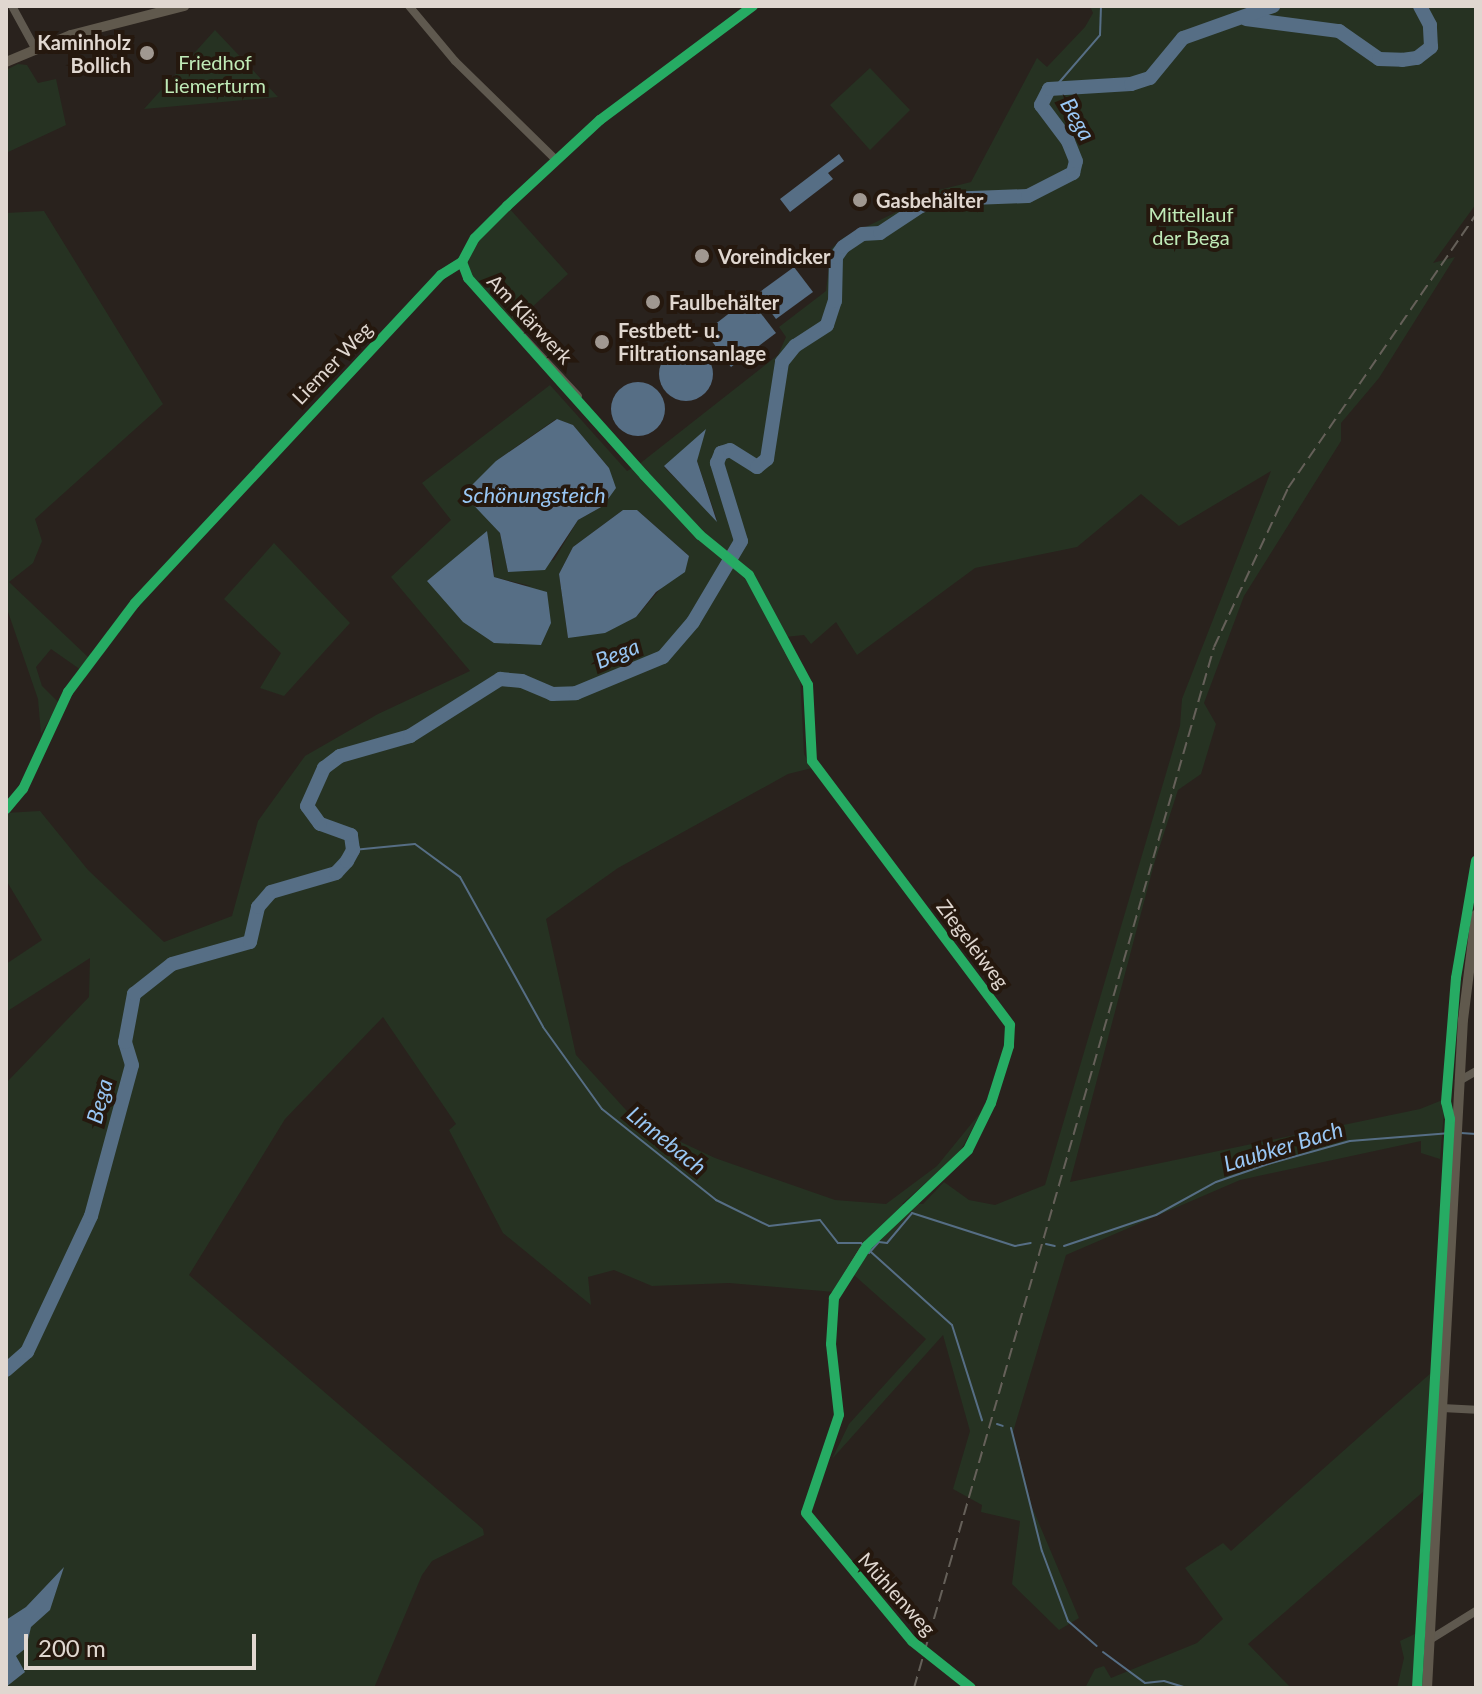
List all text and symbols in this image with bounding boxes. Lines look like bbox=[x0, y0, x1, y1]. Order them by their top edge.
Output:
place label: Kaminholz Bollich bbox=[37, 30, 131, 77]
marker: Kaminholz Bollich bbox=[138, 44, 156, 62]
park label: Friedhof Liemerturm bbox=[164, 50, 266, 97]
water label: Bega bbox=[1055, 93, 1101, 145]
place label: Gasbehälter bbox=[876, 188, 983, 212]
marker: Gasbehälter bbox=[851, 191, 869, 209]
park label: Mittellauf der Bega bbox=[1149, 203, 1233, 250]
place label: Voreindicker bbox=[718, 244, 830, 268]
marker: Voreindicker bbox=[693, 247, 711, 265]
street label: Am Klärwerk bbox=[482, 269, 578, 369]
place label: Faulbehälter bbox=[669, 290, 779, 314]
marker: Faulbehälter bbox=[644, 293, 662, 311]
street label: Liemer Weg bbox=[287, 317, 377, 409]
place label: Festbett- u. Filtrationsanlage bbox=[618, 318, 766, 365]
marker: Festbett- u. Filtrationsanlage bbox=[593, 333, 611, 351]
water label: Schönungsteich bbox=[462, 482, 606, 508]
water label: Bega bbox=[591, 632, 643, 674]
street label: Ziegeleiweg bbox=[932, 895, 1014, 993]
water label: Bega bbox=[80, 1076, 118, 1126]
water label: Linnebach bbox=[622, 1100, 712, 1180]
water label: Laubker Bach bbox=[1220, 1115, 1346, 1177]
street label: Mühlenweg bbox=[853, 1547, 941, 1641]
scale bar bbox=[28, 1618, 260, 1668]
text: 200 m bbox=[38, 1633, 106, 1662]

